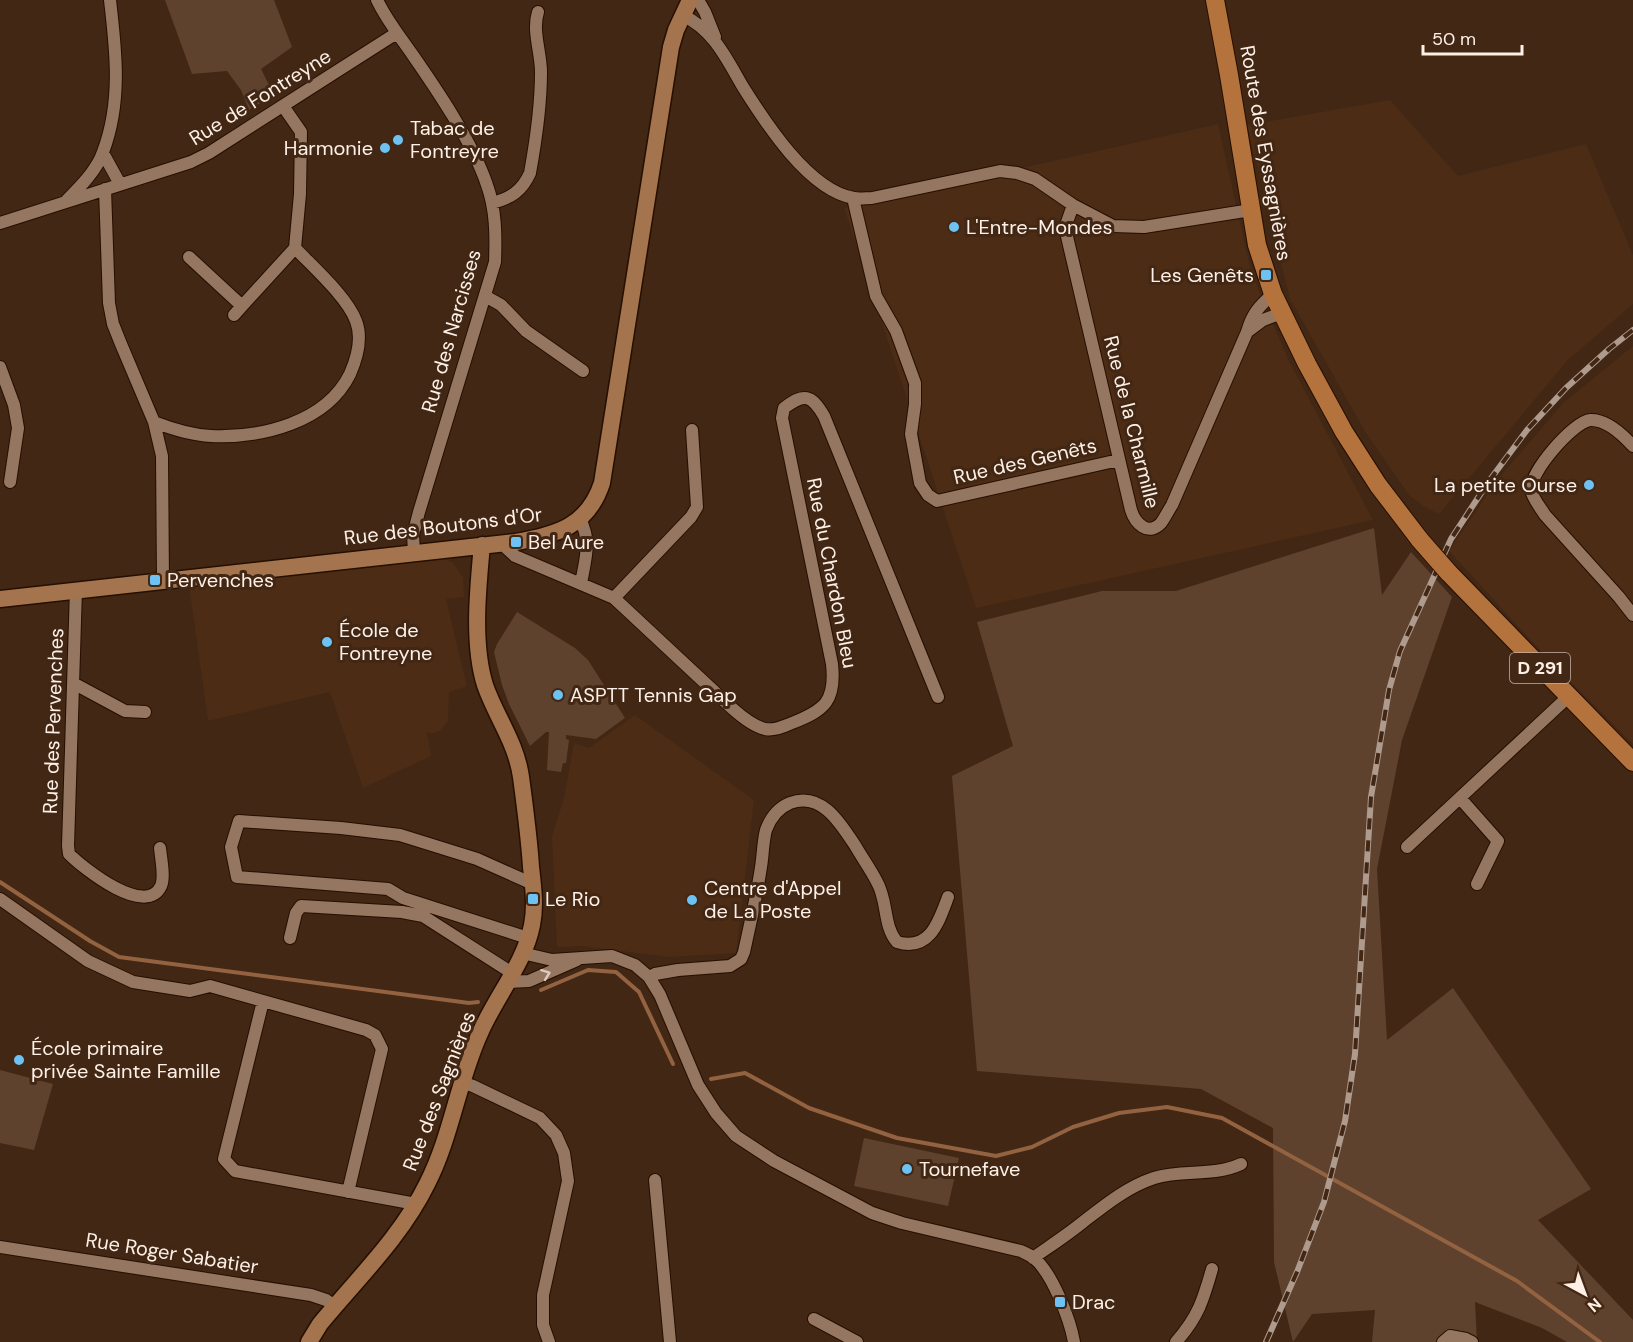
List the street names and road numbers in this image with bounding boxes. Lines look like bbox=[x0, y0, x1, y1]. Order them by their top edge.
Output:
street label: Rue de Fontreyne bbox=[184, 43, 336, 151]
street label: Route des Eyssagnières bbox=[1234, 43, 1298, 263]
street label: Rue des Narcisses bbox=[415, 246, 487, 416]
street label: Rue de la Charmille bbox=[1098, 333, 1166, 511]
street label: Rue des Genêts bbox=[951, 432, 1099, 490]
street label: Rue du Chardon Bleu bbox=[801, 475, 863, 671]
street label: Rue des Boutons d'Or bbox=[342, 501, 544, 551]
street label: Rue des Pervenches bbox=[37, 627, 69, 815]
road number: D 291 bbox=[1510, 653, 1570, 683]
street label: Rue des Sagnières bbox=[397, 1007, 481, 1175]
street label: Rue Roger Sabatier bbox=[84, 1227, 260, 1279]

